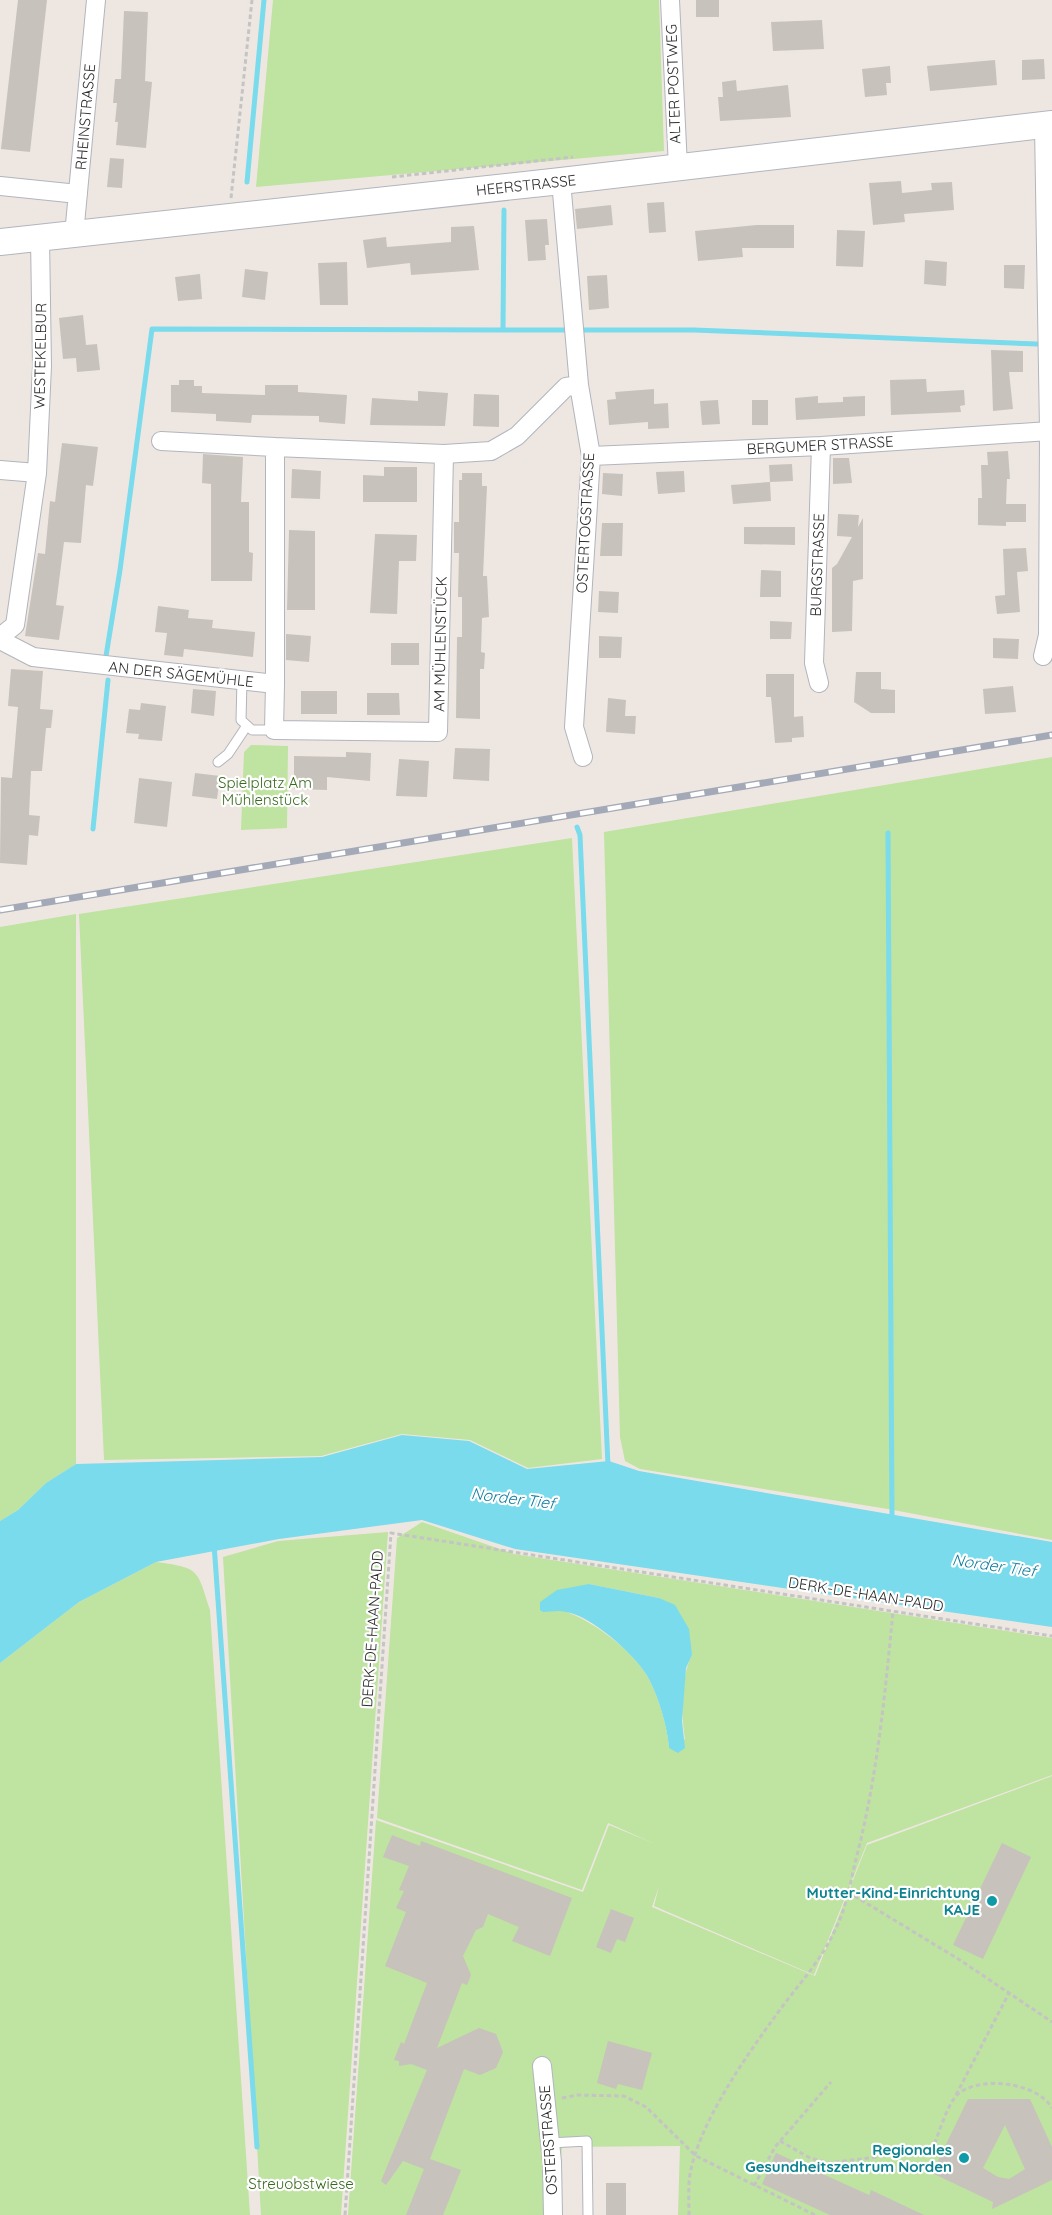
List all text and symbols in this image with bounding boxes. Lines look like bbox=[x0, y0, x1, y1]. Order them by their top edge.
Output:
street label: ALTER POSTWEG bbox=[661, 24, 685, 144]
street label: RHEINSTRASSE bbox=[71, 63, 99, 171]
street label: HEERSTRASSE bbox=[475, 170, 577, 200]
street label: WESTEKELBUR bbox=[30, 303, 50, 409]
street label: BERGUMER STRASSE bbox=[746, 432, 894, 458]
street label: OSTERTOGSTRASSE bbox=[572, 452, 598, 594]
street label: BURGSTRASSE bbox=[806, 513, 828, 617]
street label: AM MÜHLENSTÜCK bbox=[429, 576, 451, 712]
street label: AN DER SÄGEMÜHLE bbox=[108, 657, 254, 691]
park label: Spielplatz Am Mühlenstück bbox=[218, 773, 312, 809]
water label: Norder Tief bbox=[470, 1483, 559, 1513]
water label: Norder Tief bbox=[951, 1549, 1040, 1581]
street label: DERK-DE-HAAN-PADD bbox=[357, 1550, 387, 1708]
street label: DERK-DE-HAAN-PADD bbox=[787, 1572, 945, 1616]
place label: Mutter-Kind-Einrichtung KAJE bbox=[807, 1883, 980, 1919]
marker: Mutter-Kind-Einrichtung KAJE bbox=[985, 1894, 999, 1908]
street label: OSTERSTRASSE bbox=[535, 2084, 561, 2196]
place label: Regionales Gesundheitszentrum Norden bbox=[745, 2140, 952, 2176]
marker: Regionales Gesundheitszentrum Norden bbox=[957, 2151, 971, 2165]
park label: Streuobstwiese bbox=[248, 2174, 354, 2193]

